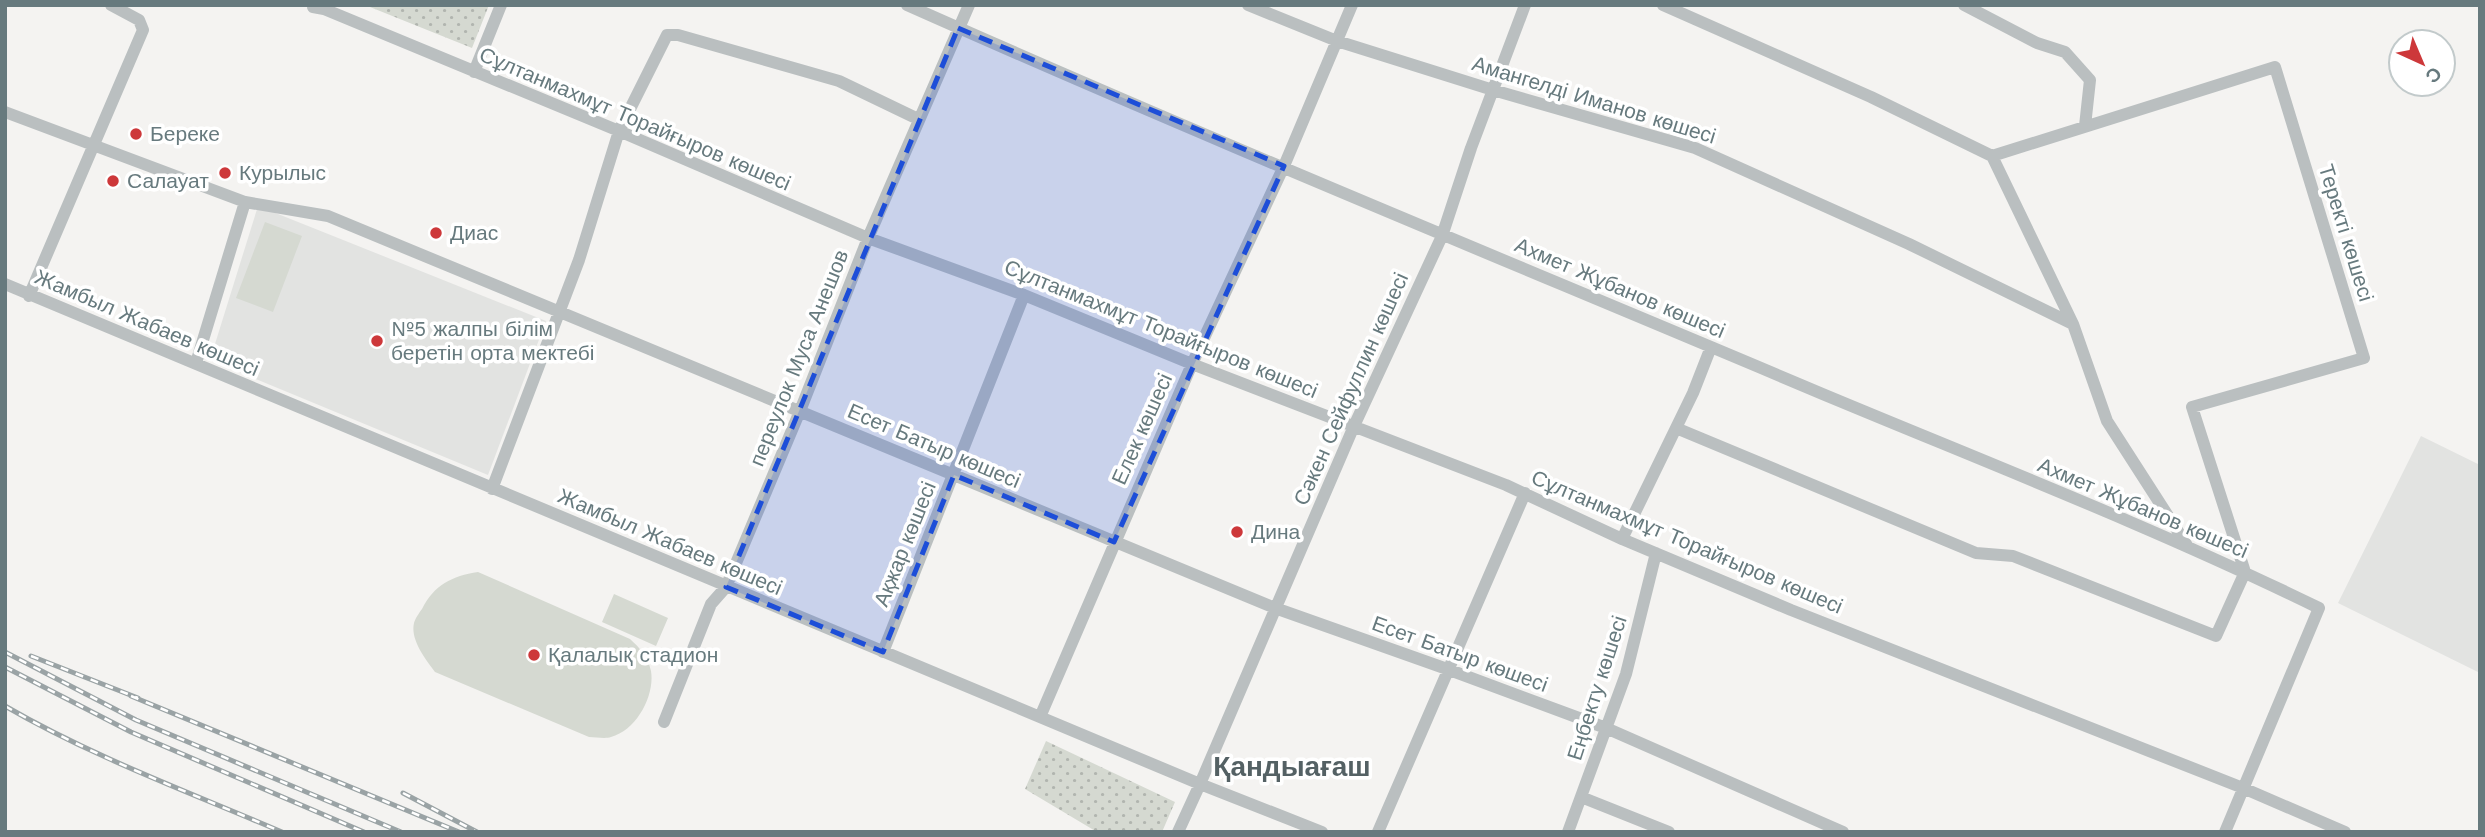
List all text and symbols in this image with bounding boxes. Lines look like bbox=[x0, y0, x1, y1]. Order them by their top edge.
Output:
north arrow bbox=[2387, 28, 2457, 98]
street label: Сұлтанмахмұт Торайғыров көшесі bbox=[476, 41, 795, 196]
street label: Амангелді Иманов көшесі bbox=[1469, 50, 1719, 149]
text: С bbox=[2420, 62, 2446, 88]
place label: Береке bbox=[150, 121, 220, 146]
marker: Береке bbox=[128, 126, 144, 142]
place label: Курылыс bbox=[239, 160, 326, 185]
street label: Теректі көшесі bbox=[2314, 161, 2379, 304]
marker: Курылыс bbox=[217, 165, 233, 181]
place label: Салауат bbox=[127, 168, 209, 193]
marker: Салауат bbox=[105, 173, 121, 189]
place label: Диас bbox=[450, 220, 498, 245]
marker: Диас bbox=[428, 225, 444, 241]
street label: Ахмет Жұбанов көшесі bbox=[1511, 232, 1729, 343]
street label: переулок Муса Анешов bbox=[744, 246, 853, 470]
street label: Сұлтанмахмұт Торайғыров көшесі bbox=[1001, 254, 1322, 403]
street label: Жамбыл Жабаев көшесі bbox=[31, 264, 263, 381]
street label: Сәкен Сейфуллин көшесі bbox=[1288, 269, 1413, 509]
place label: №5 жалпы білім беретін орта мектебі bbox=[391, 316, 594, 365]
marker: №5 жалпы білім беретін орта мектебі bbox=[369, 333, 385, 349]
street label: Елек көшесі bbox=[1106, 369, 1177, 488]
street label: Есет Батыр көшесі bbox=[844, 398, 1024, 493]
street label: Ахмет Жұбанов көшесі bbox=[2034, 452, 2252, 563]
street label: Сұлтанмахмұт Торайғыров көшесі bbox=[1528, 464, 1847, 619]
street label: Ақжар көшесі bbox=[868, 478, 941, 610]
street label: Жамбыл Жабаев көшесі bbox=[554, 483, 786, 600]
place label: Дина bbox=[1251, 519, 1301, 544]
marker: Дина bbox=[1229, 524, 1245, 540]
street label: Есет Батыр көшесі bbox=[1369, 610, 1551, 697]
street label: Еңбекту көшесі bbox=[1561, 612, 1632, 763]
place label: Қалалық стадион bbox=[548, 642, 718, 667]
marker: Қалалық стадион bbox=[526, 647, 542, 663]
district label: Қандыағаш bbox=[1213, 750, 1371, 783]

